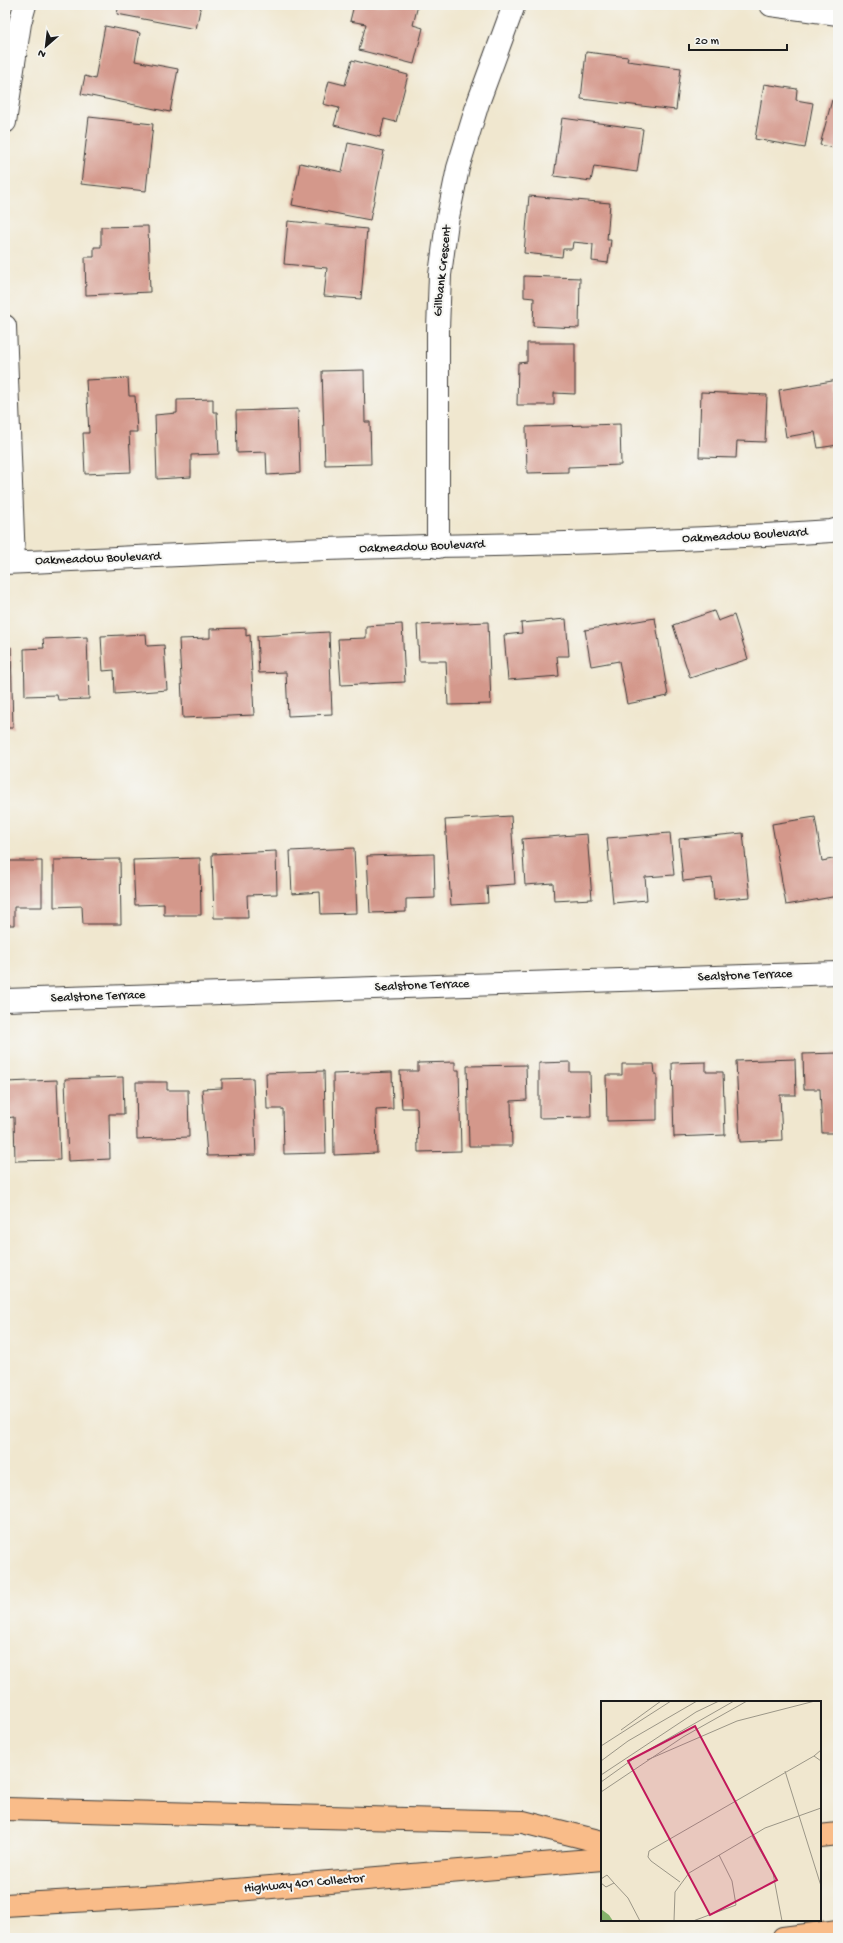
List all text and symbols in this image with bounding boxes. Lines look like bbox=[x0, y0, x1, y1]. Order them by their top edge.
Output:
north arrow bbox=[26, 26, 66, 66]
scale bar bbox=[689, 26, 787, 52]
text: 20 m bbox=[695, 35, 720, 49]
text: N bbox=[36, 46, 48, 60]
street label: Gillbank Crescent bbox=[431, 223, 455, 317]
street label: Oakmeadow Boulevard bbox=[682, 525, 810, 547]
street label: Oakmeadow Boulevard bbox=[359, 537, 486, 557]
street label: Oakmeadow Boulevard bbox=[35, 549, 162, 569]
street label: Sealstone Terrace bbox=[697, 967, 793, 985]
street label: Sealstone Terrace bbox=[374, 977, 470, 995]
street label: Sealstone Terrace bbox=[50, 988, 146, 1006]
inset map bbox=[601, 1701, 821, 1921]
street label: Highway 401 Collector bbox=[243, 1871, 366, 1897]

